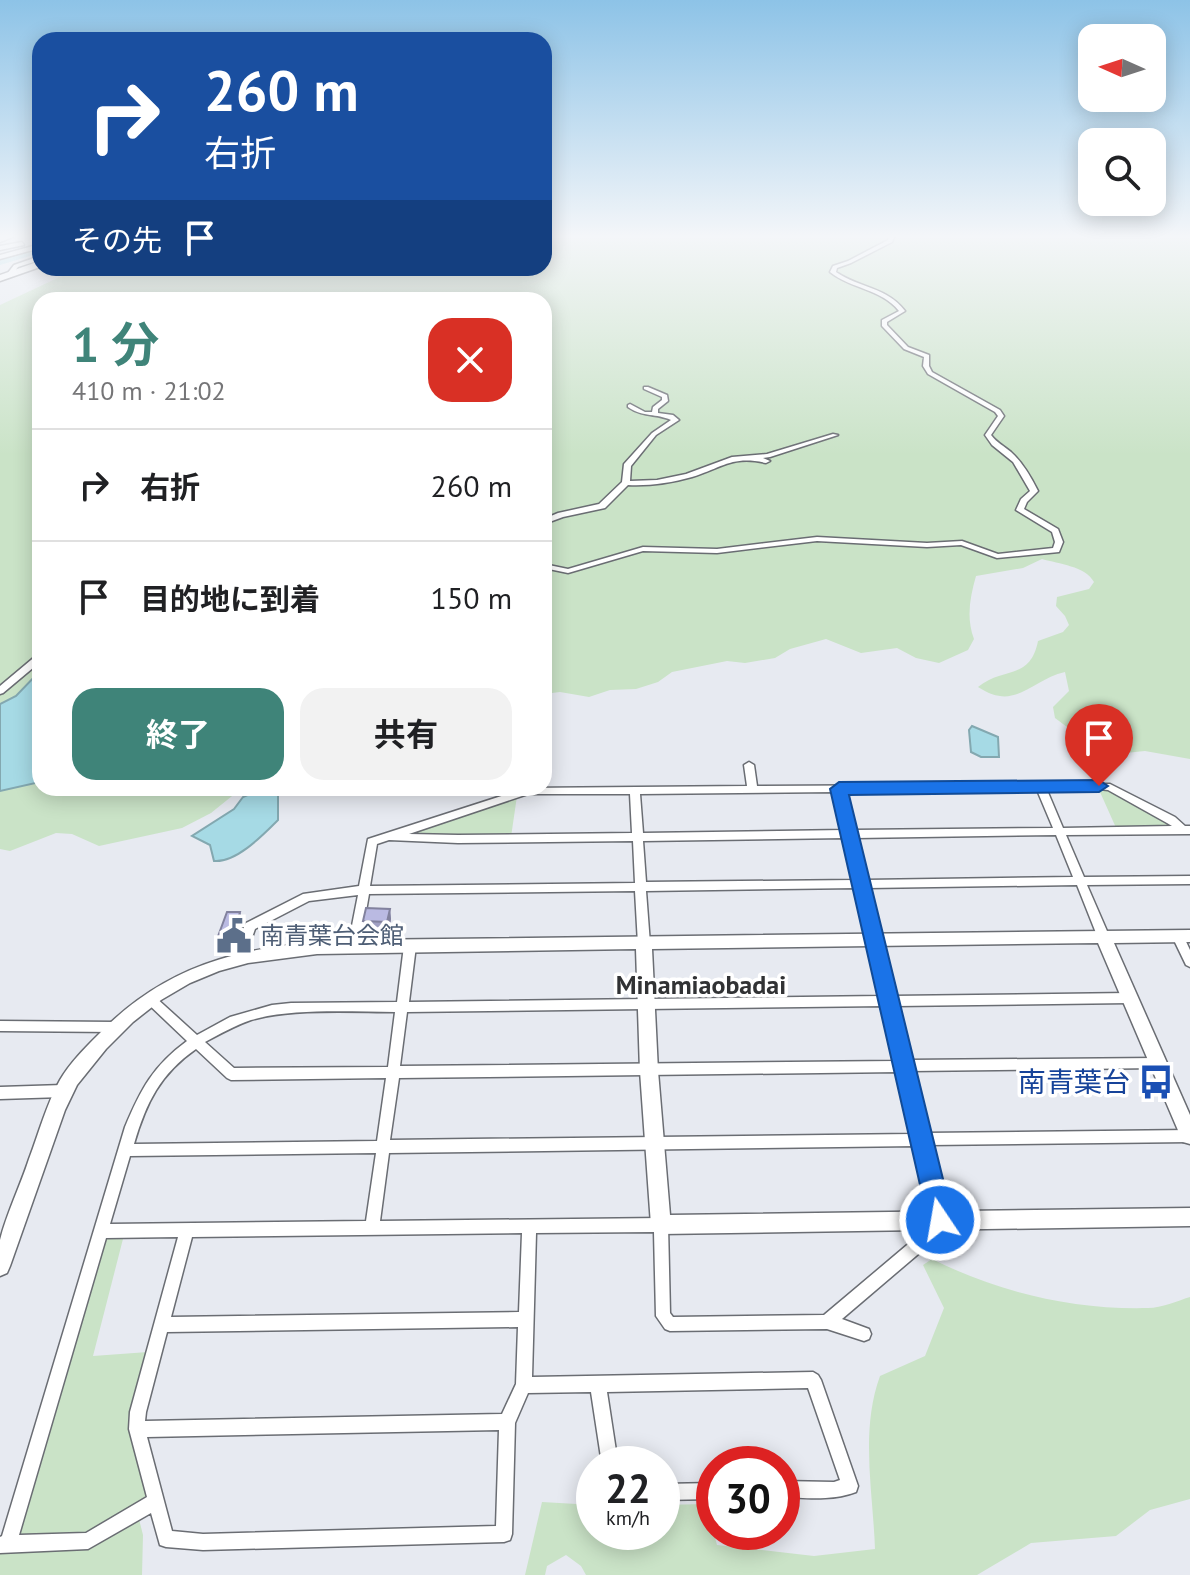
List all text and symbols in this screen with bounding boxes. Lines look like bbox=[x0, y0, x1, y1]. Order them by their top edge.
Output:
north arrow bbox=[1078, 24, 1166, 112]
map controls bbox=[1078, 24, 1166, 216]
text: 260 m bbox=[204, 54, 359, 126]
icon: right bbox=[72, 64, 176, 168]
button: search bbox=[1078, 128, 1166, 216]
text: 右折 bbox=[204, 129, 276, 176]
icon: arrive bbox=[178, 216, 222, 260]
text: その先 bbox=[72, 220, 162, 259]
text: 1 分 bbox=[72, 313, 159, 375]
button: close bbox=[428, 318, 512, 402]
text: 410 m · 21:02 bbox=[72, 374, 226, 407]
icon: right bbox=[72, 463, 116, 507]
text: 260 m bbox=[431, 466, 512, 505]
text: 右折 bbox=[140, 467, 200, 506]
icon: arrive bbox=[72, 575, 116, 619]
text: 150 m bbox=[431, 578, 512, 617]
text: 目的地に到着 bbox=[140, 579, 320, 618]
button: 終了 bbox=[72, 688, 284, 780]
button: 共有 bbox=[300, 688, 512, 780]
pin bbox=[1065, 704, 1133, 786]
icon: arrive bbox=[1077, 716, 1121, 760]
public building icon: 南青葉台会館 bbox=[215, 917, 253, 955]
place label: 南青葉台会館 bbox=[260, 920, 404, 951]
district label: Minamiaobadai bbox=[616, 968, 786, 1001]
place label: 南青葉台 bbox=[1018, 1063, 1130, 1100]
bus stop icon: 南青葉台 bbox=[1137, 1063, 1175, 1101]
position arrow bbox=[898, 1178, 982, 1262]
speed limit sign: 30 bbox=[696, 1446, 800, 1550]
text: 22 bbox=[605, 1462, 651, 1514]
text: km/h bbox=[606, 1505, 650, 1531]

